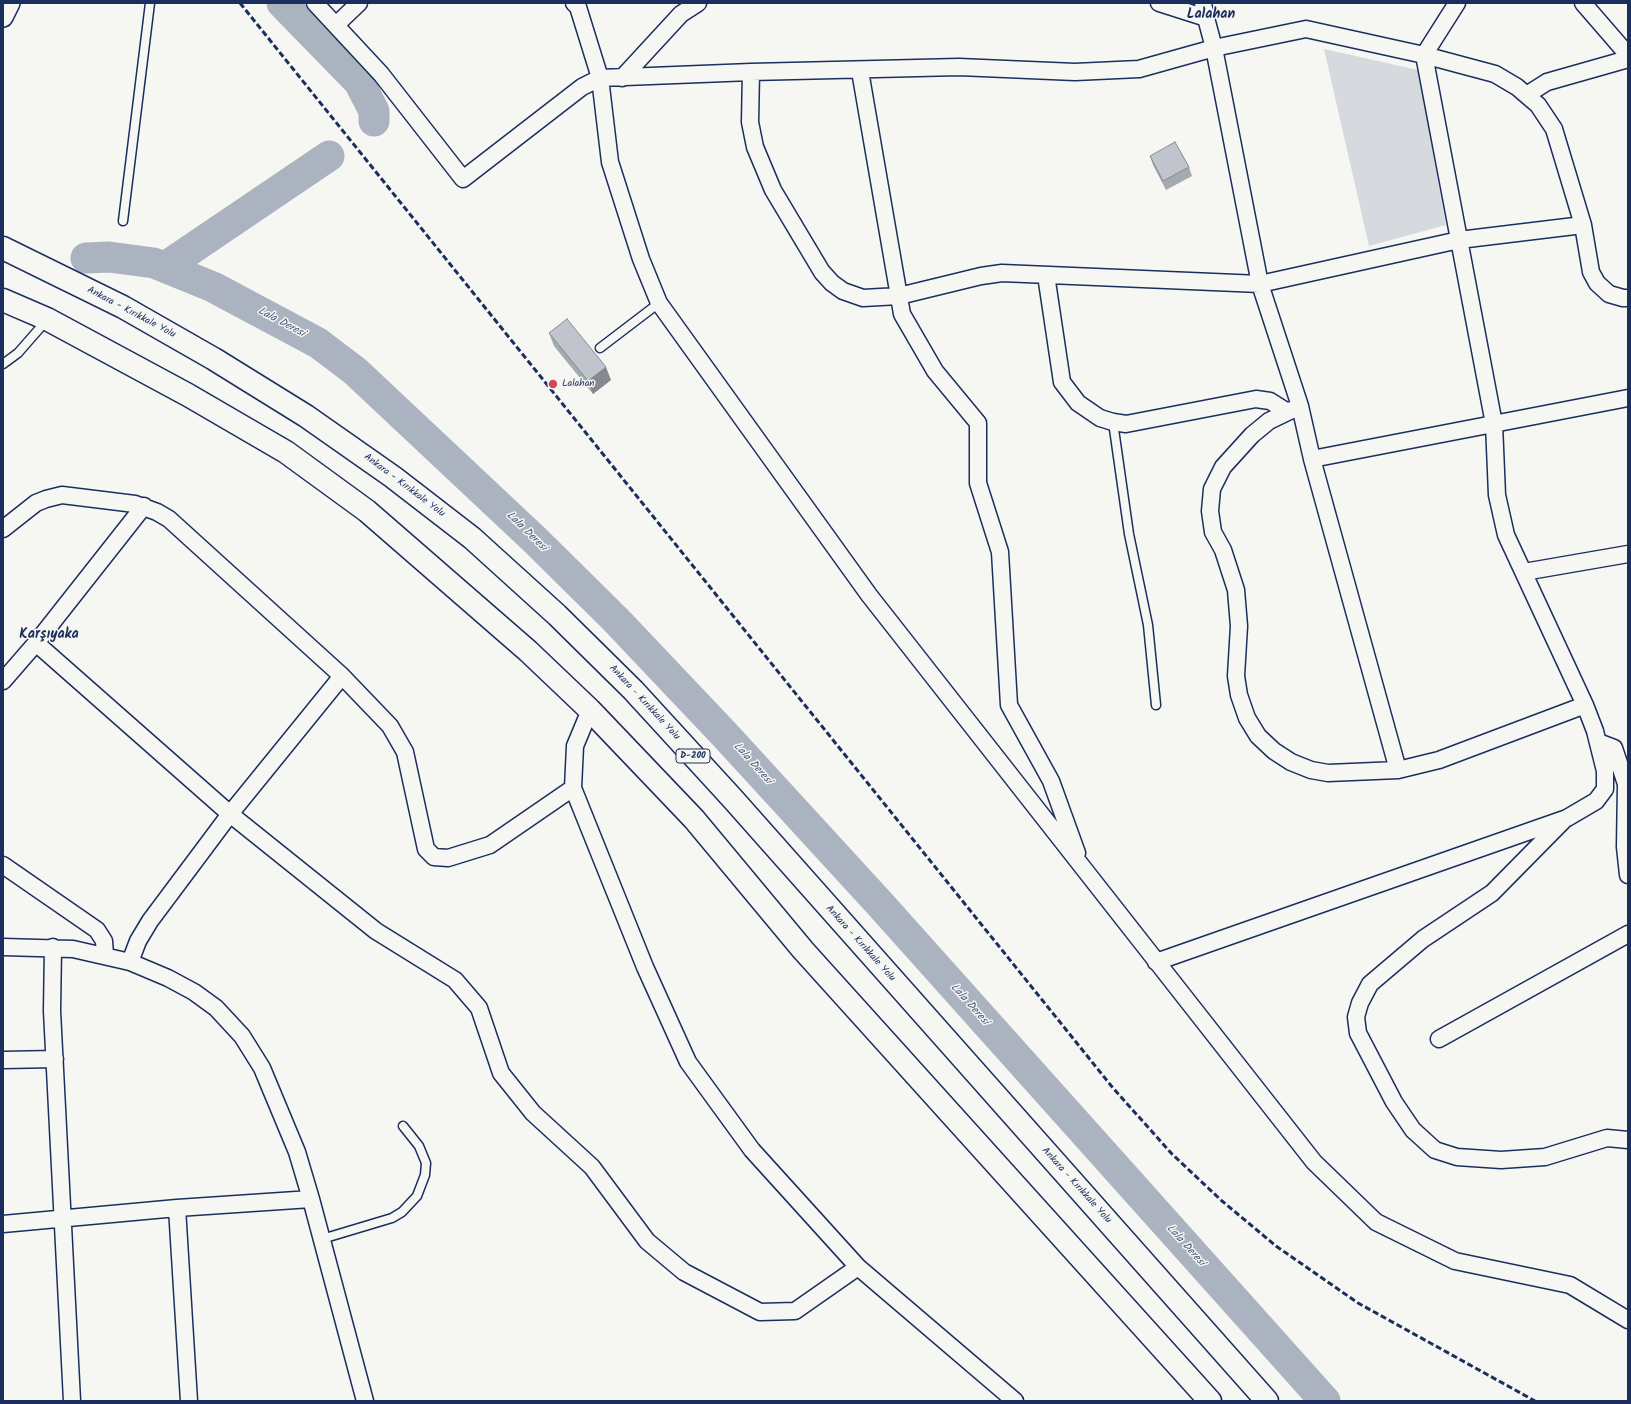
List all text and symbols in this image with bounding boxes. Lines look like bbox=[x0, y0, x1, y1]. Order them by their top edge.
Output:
district label: Lalahan bbox=[1187, 8, 1235, 24]
street label: Ankara - Kırıkkale Yolu bbox=[85, 285, 177, 341]
water label: Lala Deresi bbox=[255, 305, 307, 341]
marker: Lalahan bbox=[547, 378, 559, 390]
place label: Lalahan bbox=[562, 378, 595, 390]
street label: Ankara - Kırıkkale Yolu bbox=[361, 452, 447, 520]
water label: Lala Deresi bbox=[503, 509, 549, 555]
district label: Karşıyaka bbox=[19, 628, 79, 644]
street label: Ankara - Kırıkkale Yolu bbox=[606, 663, 682, 743]
water label: Lala Deresi bbox=[730, 740, 774, 788]
road number: D-200 bbox=[676, 749, 710, 763]
street label: Ankara - Kırıkkale Yolu bbox=[823, 903, 897, 985]
water label: Lala Deresi bbox=[947, 981, 991, 1029]
street label: Ankara - Kırıkkale Yolu bbox=[1039, 1145, 1113, 1227]
water label: Lala Deresi bbox=[1163, 1222, 1207, 1270]

